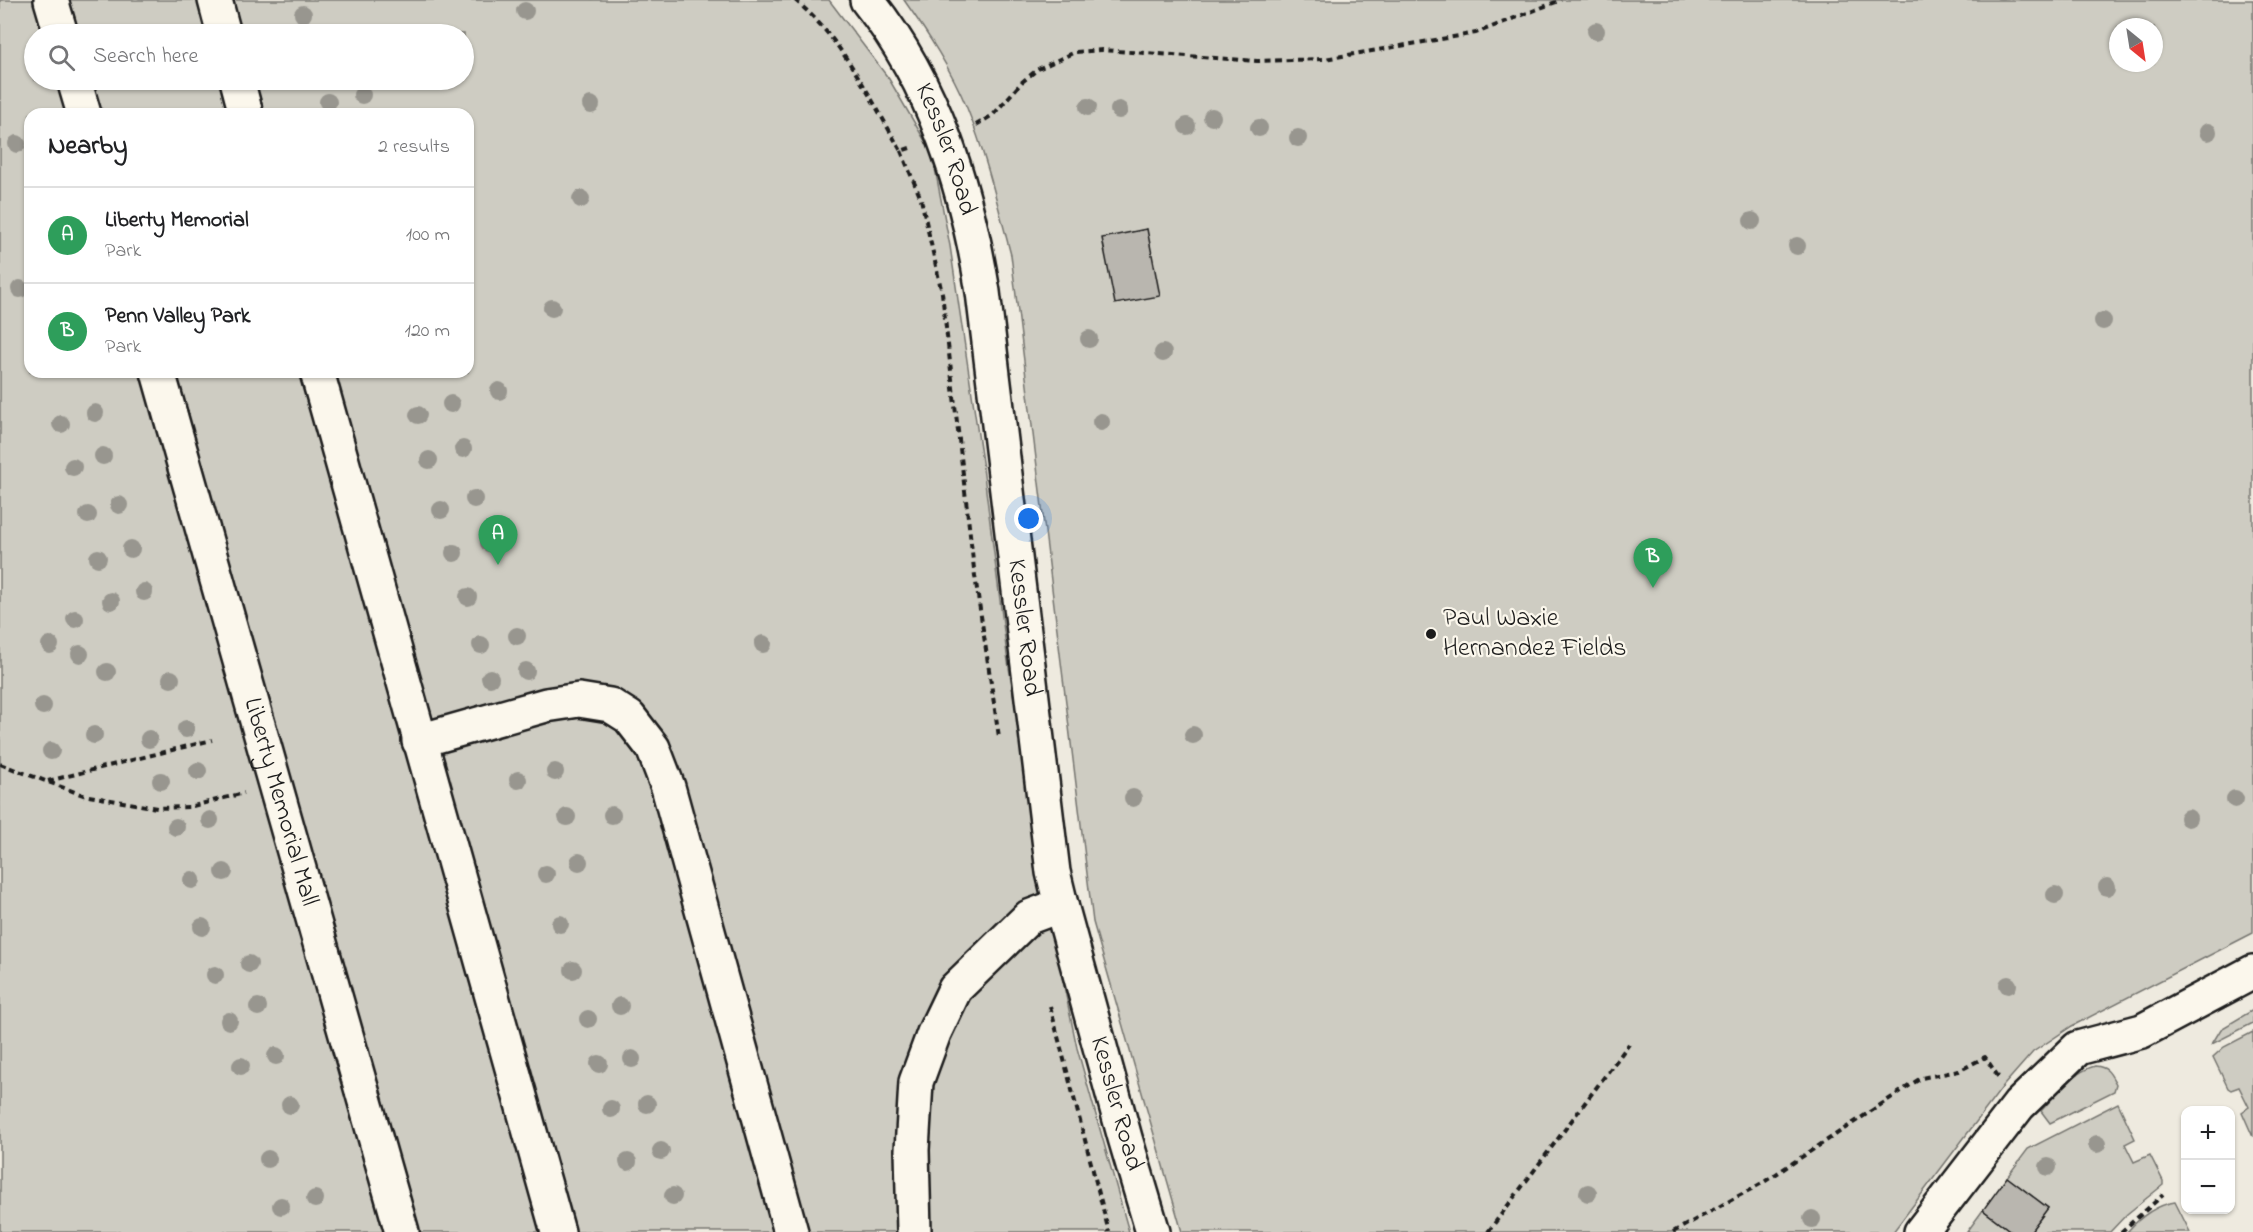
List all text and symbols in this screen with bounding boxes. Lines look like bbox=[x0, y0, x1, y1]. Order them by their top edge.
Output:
north arrow bbox=[2109, 18, 2163, 72]
search box bbox=[24, 24, 474, 90]
icon: search bbox=[45, 41, 78, 74]
text: Search here bbox=[93, 41, 198, 73]
street label: Kessler Road bbox=[904, 77, 986, 220]
text: Nearby bbox=[48, 128, 127, 166]
text: 2 results bbox=[378, 133, 450, 162]
text: Liberty Memorial bbox=[105, 205, 249, 237]
text: A bbox=[61, 221, 74, 250]
text: 100 m bbox=[406, 221, 450, 250]
text: Park bbox=[105, 237, 141, 266]
text: Penn Valley Park bbox=[105, 301, 250, 333]
text: B bbox=[61, 317, 74, 346]
text: 120 m bbox=[405, 317, 450, 346]
text: Park bbox=[105, 333, 141, 362]
your location bbox=[1014, 504, 1043, 533]
pin: A bbox=[478, 516, 518, 565]
pin: B bbox=[1634, 538, 1672, 588]
street label: Kessler Road bbox=[996, 557, 1051, 699]
place label: Paul Waxie Hernandez Fields bbox=[1443, 600, 1627, 668]
marker: Paul Waxie Hernandez Fields bbox=[1424, 627, 1438, 641]
street label: Liberty Memorial Mall bbox=[232, 693, 328, 911]
street label: Kessler Road bbox=[1079, 1032, 1153, 1176]
map controls bbox=[2181, 1106, 2235, 1214]
button: + bbox=[2181, 1106, 2235, 1160]
button: − bbox=[2181, 1160, 2235, 1214]

